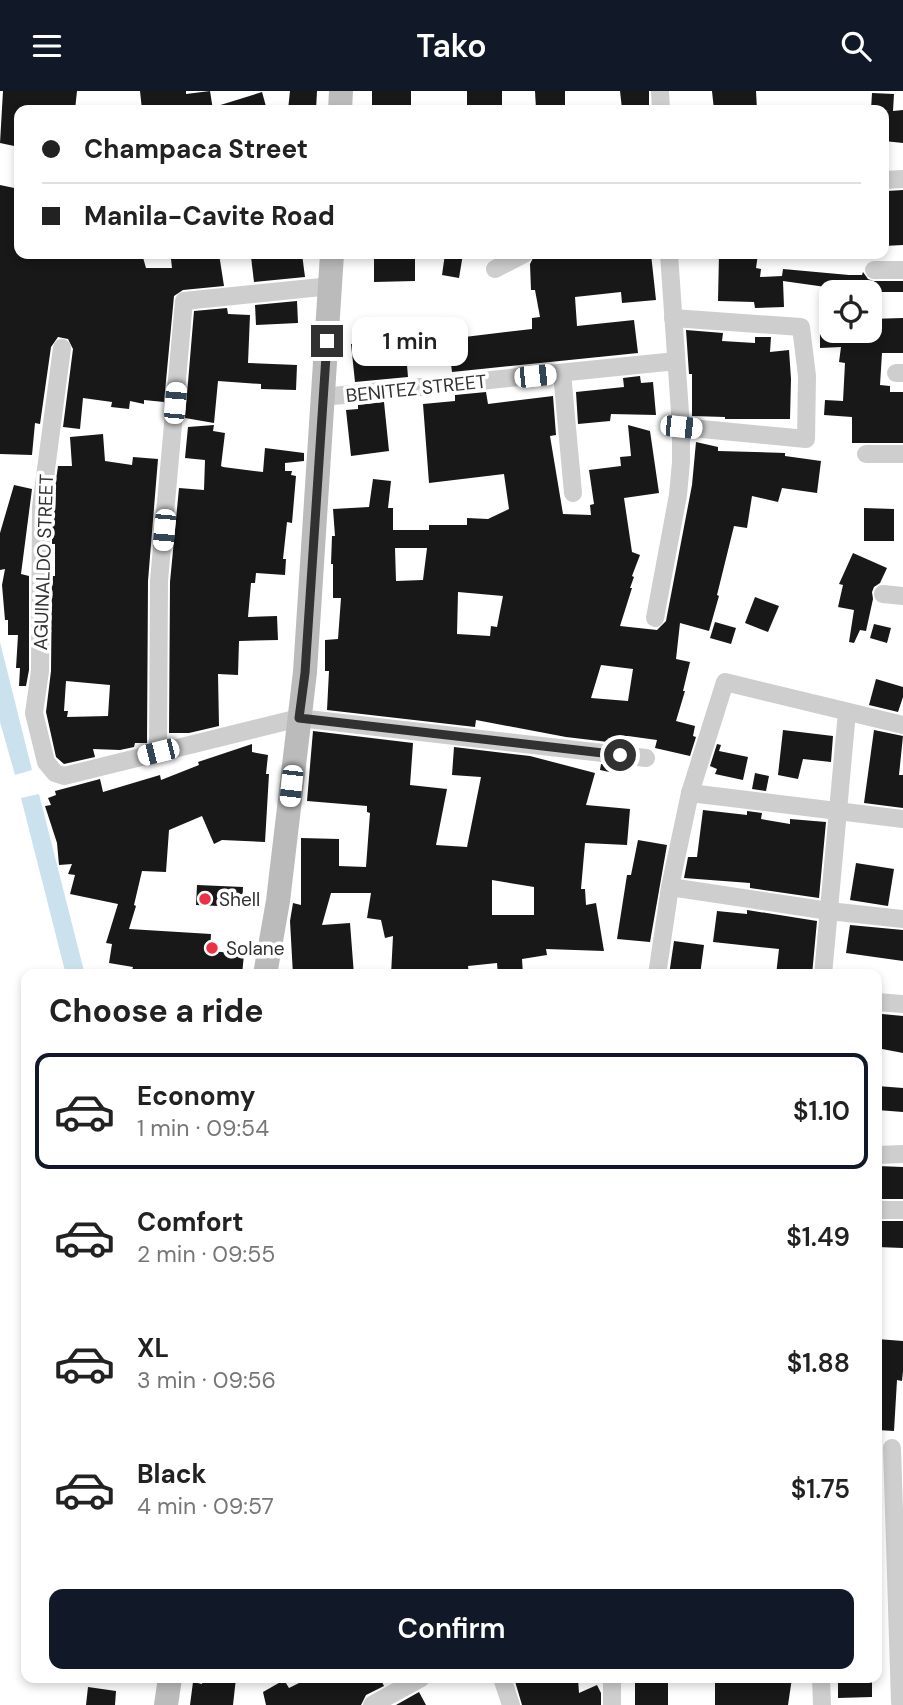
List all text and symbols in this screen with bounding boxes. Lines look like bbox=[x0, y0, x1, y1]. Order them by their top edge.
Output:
text: Tako bbox=[416, 25, 487, 67]
icon: menu bbox=[28, 27, 66, 65]
icon: search bbox=[837, 27, 875, 65]
text: Champaca Street bbox=[84, 132, 308, 166]
text: Manila-Cavite Road bbox=[84, 199, 335, 233]
map controls bbox=[819, 280, 882, 343]
button: locate bbox=[819, 280, 882, 343]
callout: 1 min bbox=[352, 317, 467, 365]
route end bbox=[311, 325, 343, 357]
text: 1 min bbox=[383, 326, 437, 356]
car bbox=[514, 363, 557, 389]
street label: BENITEZ STREET bbox=[344, 369, 488, 408]
car bbox=[163, 381, 188, 425]
car bbox=[660, 414, 703, 440]
street label: AGUINALDO STREET bbox=[28, 473, 59, 651]
car bbox=[152, 508, 177, 552]
car bbox=[136, 737, 181, 767]
route start bbox=[604, 739, 636, 771]
car bbox=[279, 764, 304, 808]
place label: Shell bbox=[219, 887, 260, 912]
marker: Shell bbox=[197, 891, 213, 907]
place label: Solane bbox=[226, 936, 285, 961]
marker: Solane bbox=[204, 940, 220, 956]
text: Choose a ride bbox=[49, 990, 264, 1032]
text: Economy bbox=[137, 1079, 255, 1113]
icon: car bbox=[53, 1080, 116, 1143]
text: $1.10 bbox=[793, 1094, 850, 1128]
text: 1 min · 09:54 bbox=[137, 1113, 269, 1143]
text: Comfort bbox=[137, 1205, 243, 1239]
icon: car bbox=[53, 1206, 116, 1269]
text: $1.49 bbox=[786, 1220, 850, 1254]
text: 2 min · 09:55 bbox=[137, 1239, 275, 1269]
text: XL bbox=[137, 1331, 169, 1365]
icon: car bbox=[53, 1332, 116, 1395]
text: $1.88 bbox=[787, 1346, 850, 1380]
text: 3 min · 09:56 bbox=[137, 1365, 276, 1395]
text: Black bbox=[137, 1457, 207, 1491]
icon: car bbox=[53, 1458, 116, 1521]
text: $1.75 bbox=[791, 1472, 850, 1506]
text: 4 min · 09:57 bbox=[137, 1491, 274, 1521]
button: Confirm bbox=[49, 1589, 854, 1669]

